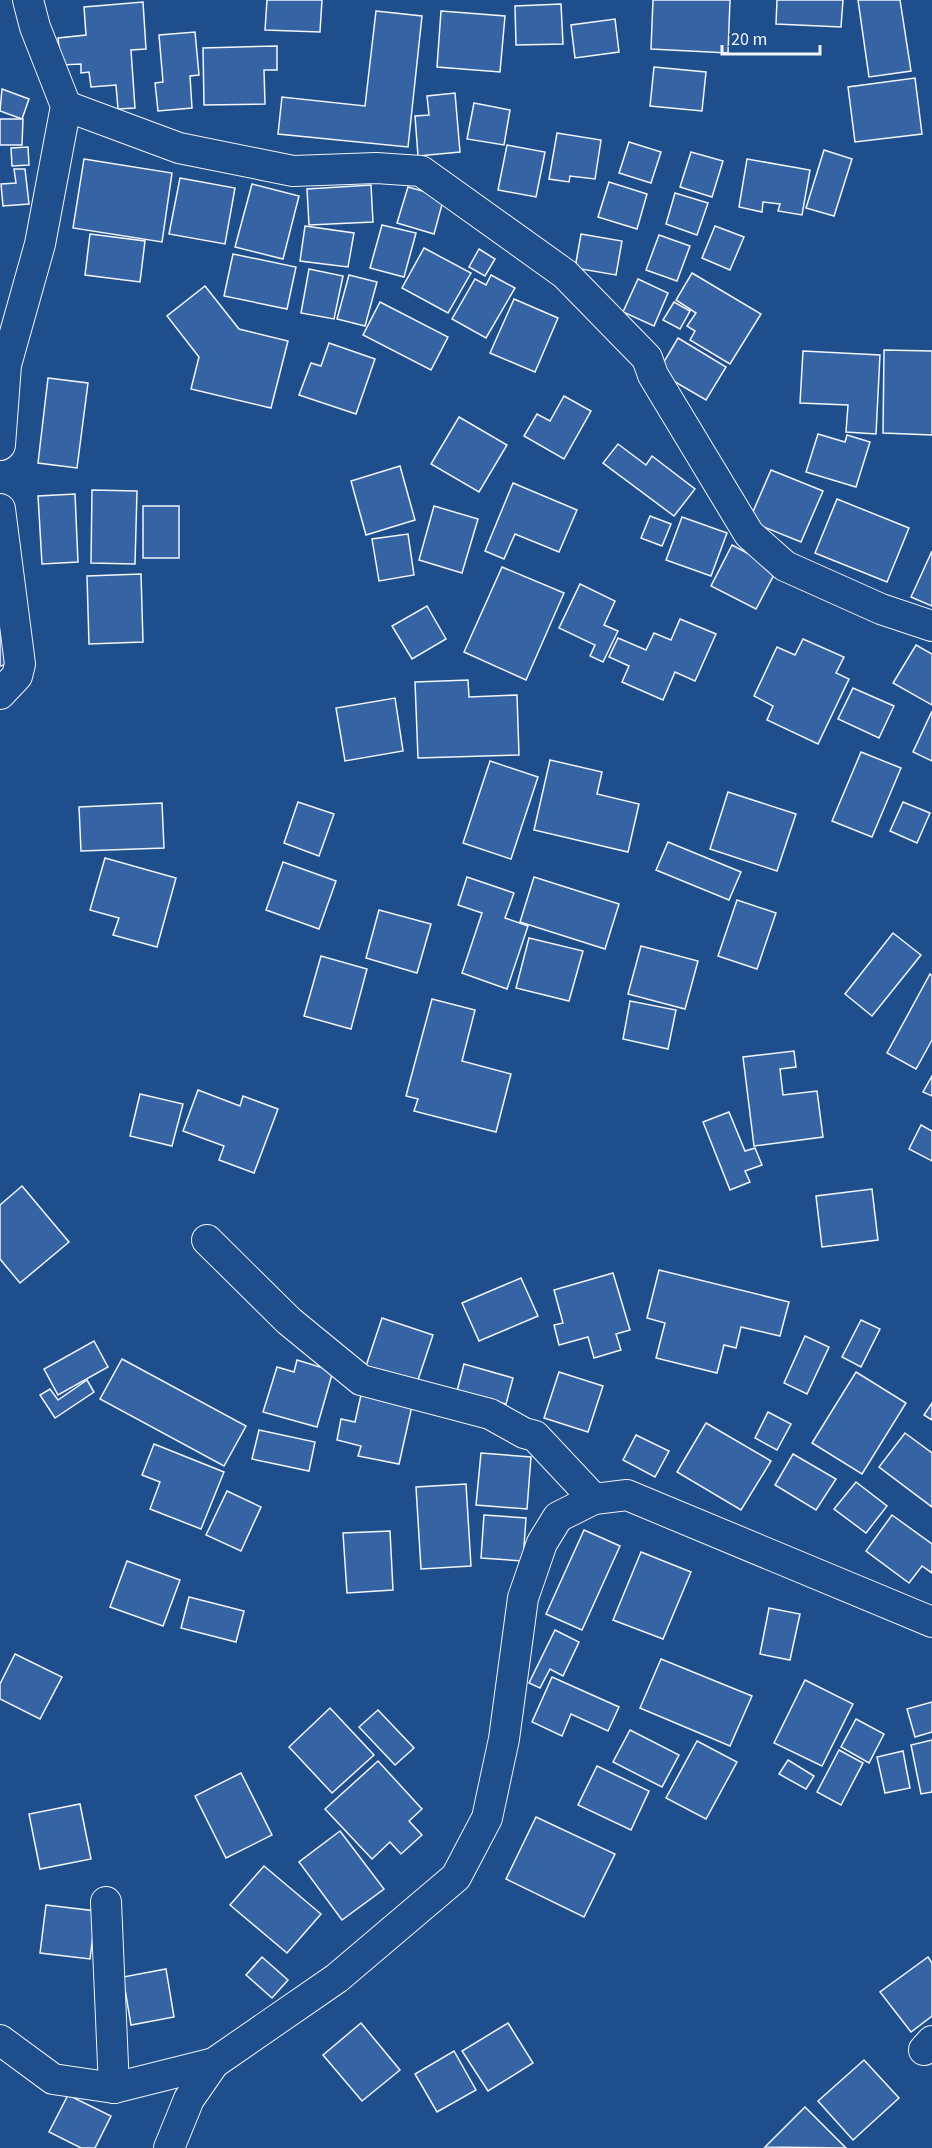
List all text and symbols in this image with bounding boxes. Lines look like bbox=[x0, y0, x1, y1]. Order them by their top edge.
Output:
scale bar bbox=[722, 18, 820, 56]
text: 20 m bbox=[731, 27, 767, 52]

